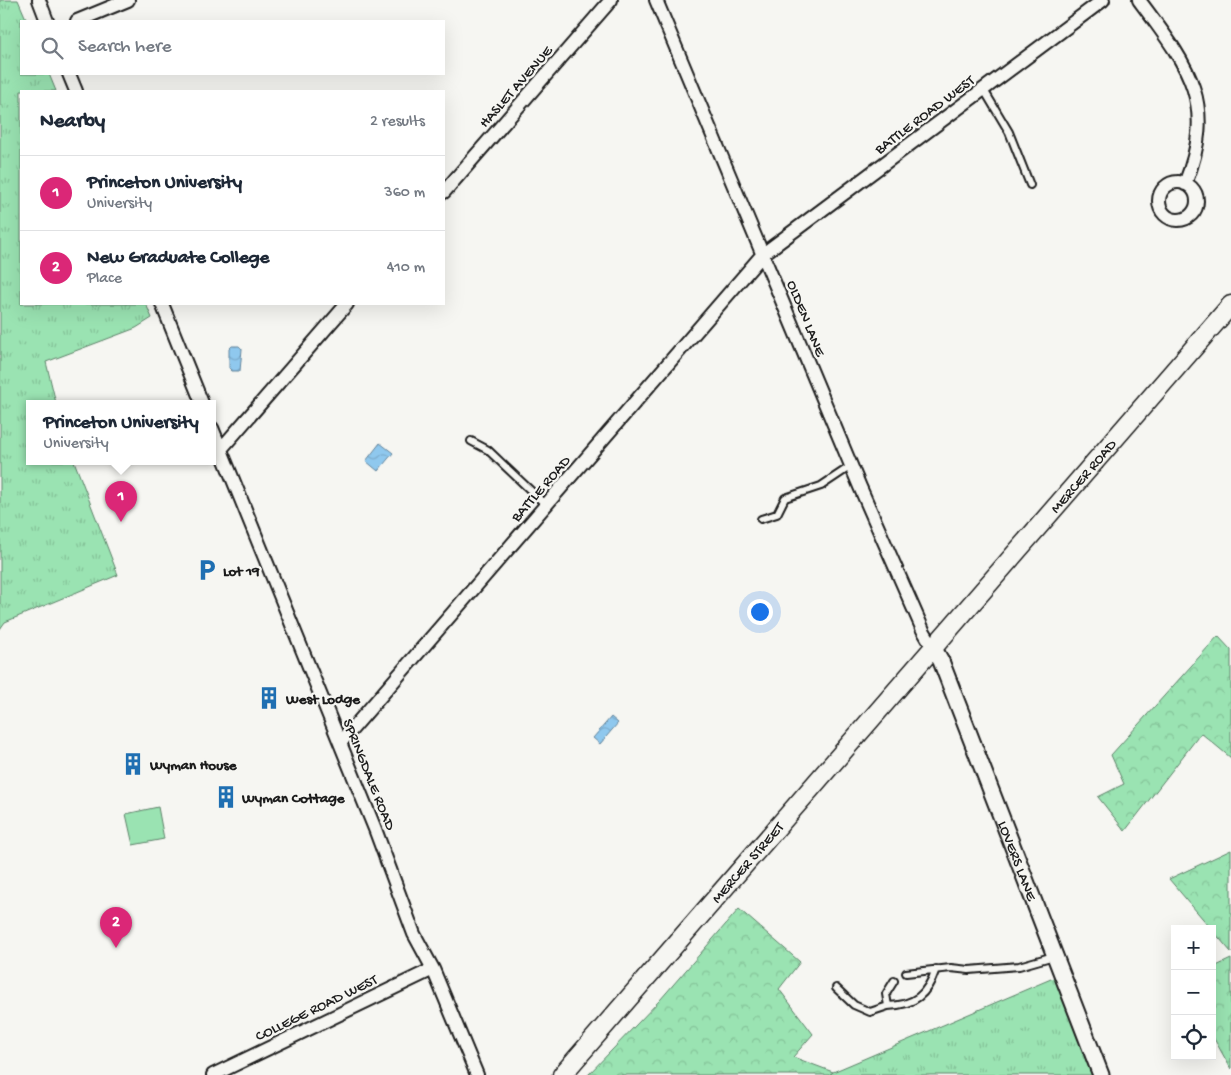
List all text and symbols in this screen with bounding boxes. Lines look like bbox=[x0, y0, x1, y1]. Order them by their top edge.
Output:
search box bbox=[20, 20, 445, 75]
icon: search bbox=[38, 34, 66, 62]
text: Search here bbox=[78, 36, 172, 59]
street label: HASLET AVENUE bbox=[476, 42, 557, 132]
street label: BATTLE ROAD WEST bbox=[871, 71, 980, 160]
text: Nearby bbox=[40, 110, 105, 135]
text: 2 results bbox=[370, 113, 425, 132]
text: Princeton University bbox=[87, 172, 242, 195]
text: 1 bbox=[53, 184, 59, 203]
text: 360 m bbox=[384, 184, 425, 203]
text: University bbox=[87, 195, 152, 214]
text: New Graduate College bbox=[87, 247, 269, 270]
text: 2 bbox=[52, 259, 60, 278]
text: 410 m bbox=[387, 259, 425, 278]
text: Place bbox=[87, 270, 122, 289]
street label: OLDEN LANE bbox=[782, 278, 829, 360]
popup bbox=[26, 400, 216, 465]
text: Princeton University bbox=[43, 412, 199, 435]
text: University bbox=[43, 435, 109, 454]
street label: MERCER ROAD bbox=[1047, 436, 1121, 518]
street label: BATTLE ROAD bbox=[507, 452, 575, 527]
pin: 1 bbox=[105, 481, 137, 522]
parking icon: Lot 19 bbox=[194, 557, 220, 583]
place label: Lot 19 bbox=[223, 563, 260, 581]
your location bbox=[747, 599, 773, 625]
building icon: West Lodge bbox=[256, 685, 282, 711]
place label: West Lodge bbox=[285, 691, 361, 709]
street label: SPRINGDALE ROAD bbox=[338, 716, 399, 833]
building icon: Wyman House bbox=[120, 751, 146, 777]
place label: Wyman House bbox=[149, 757, 238, 775]
building icon: Wyman Cottage bbox=[213, 784, 239, 810]
place label: Wyman Cottage bbox=[241, 790, 346, 808]
street label: MERCER STREET bbox=[708, 818, 789, 908]
street label: LOVERS LANE bbox=[993, 819, 1040, 904]
pin: 2 bbox=[100, 907, 132, 948]
map controls bbox=[1171, 925, 1216, 1060]
button: + bbox=[1171, 925, 1216, 970]
button: − bbox=[1171, 970, 1216, 1015]
street label: COLLEGE ROAD WEST bbox=[253, 971, 382, 1046]
button: locate bbox=[1171, 1015, 1216, 1060]

